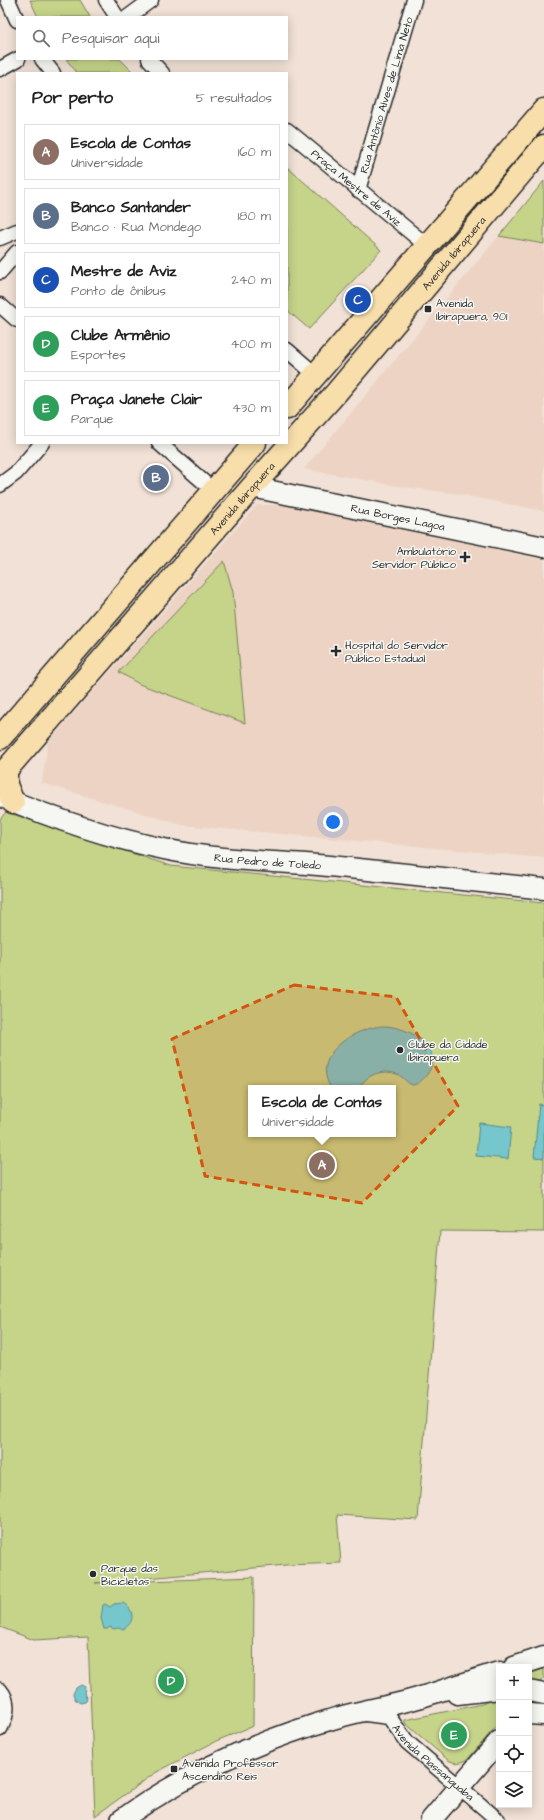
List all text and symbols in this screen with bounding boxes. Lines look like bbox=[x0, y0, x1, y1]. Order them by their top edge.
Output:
street label: Rua Antônio Alves de Lima Neto bbox=[356, 14, 416, 175]
search box bbox=[16, 16, 288, 60]
icon: search bbox=[30, 27, 52, 49]
text: Pesquisar aqui bbox=[62, 28, 159, 49]
text: Por perto bbox=[32, 86, 113, 110]
text: 5 resultados bbox=[196, 89, 272, 107]
text: Escola de Contas bbox=[71, 133, 191, 154]
text: A bbox=[42, 143, 50, 161]
text: 160 m bbox=[238, 143, 271, 161]
street label: Praça Mestre de Aviz bbox=[308, 146, 405, 230]
text: Universidade bbox=[71, 154, 143, 172]
text: Banco Santander bbox=[71, 197, 191, 218]
text: B bbox=[41, 207, 51, 225]
text: 180 m bbox=[237, 207, 271, 225]
street label: Avenida Ibirapuera bbox=[418, 213, 489, 293]
text: Banco · Rua Mondego bbox=[71, 218, 201, 236]
text: Mestre de Aviz bbox=[71, 261, 176, 282]
text: C bbox=[41, 271, 51, 289]
text: 240 m bbox=[231, 271, 271, 289]
text: Ponto de ônibus bbox=[71, 282, 166, 300]
pin: C bbox=[345, 285, 371, 315]
place label: Avenida Ibirapuera, 901 bbox=[436, 296, 508, 324]
marker: Avenida Ibirapuera, 901 bbox=[423, 304, 433, 314]
text: Clube Armênio bbox=[71, 325, 170, 346]
text: D bbox=[42, 335, 50, 353]
text: 400 m bbox=[230, 335, 271, 353]
text: Esportes bbox=[71, 346, 126, 364]
text: Praça Janete Clair bbox=[71, 389, 202, 410]
text: E bbox=[42, 399, 50, 417]
text: 430 m bbox=[232, 399, 271, 417]
text: Parque bbox=[71, 410, 113, 428]
street label: Avenida Ibirapuera bbox=[206, 459, 278, 538]
pin: B bbox=[143, 463, 169, 493]
street label: Rua Borges Lagoa bbox=[350, 500, 447, 534]
place label: Ambulatório Servidor Público bbox=[372, 544, 457, 572]
marker: Ambulatório Servidor Público bbox=[459, 551, 471, 563]
place label: Hospital do Servidor Público Estadual bbox=[345, 638, 448, 666]
marker: Hospital do Servidor Público Estadual bbox=[330, 645, 342, 657]
your location bbox=[323, 812, 343, 832]
street label: Rua Pedro de Toledo bbox=[213, 850, 322, 873]
place label: Clube da Cidade Ibirapuera bbox=[408, 1037, 488, 1065]
marker: Clube da Cidade Ibirapuera bbox=[395, 1045, 405, 1055]
popup bbox=[248, 1085, 396, 1137]
text: Escola de Contas bbox=[262, 1092, 382, 1113]
text: Universidade bbox=[262, 1113, 334, 1131]
pin: A bbox=[309, 1150, 335, 1180]
place label: Parque das Bicicletas bbox=[101, 1561, 159, 1589]
marker: Parque das Bicicletas bbox=[88, 1569, 98, 1579]
map controls bbox=[496, 1664, 532, 1808]
button: + bbox=[496, 1664, 532, 1700]
pin: D bbox=[158, 1666, 184, 1696]
button: − bbox=[496, 1700, 532, 1736]
pin: E bbox=[441, 1720, 467, 1750]
street label: Avenida Piassanguaba bbox=[389, 1721, 478, 1804]
button: locate bbox=[496, 1736, 532, 1772]
place label: Avenida Professor Ascendino Reis bbox=[182, 1756, 279, 1784]
marker: Avenida Professor Ascendino Reis bbox=[169, 1764, 179, 1774]
button: layers bbox=[496, 1772, 532, 1808]

